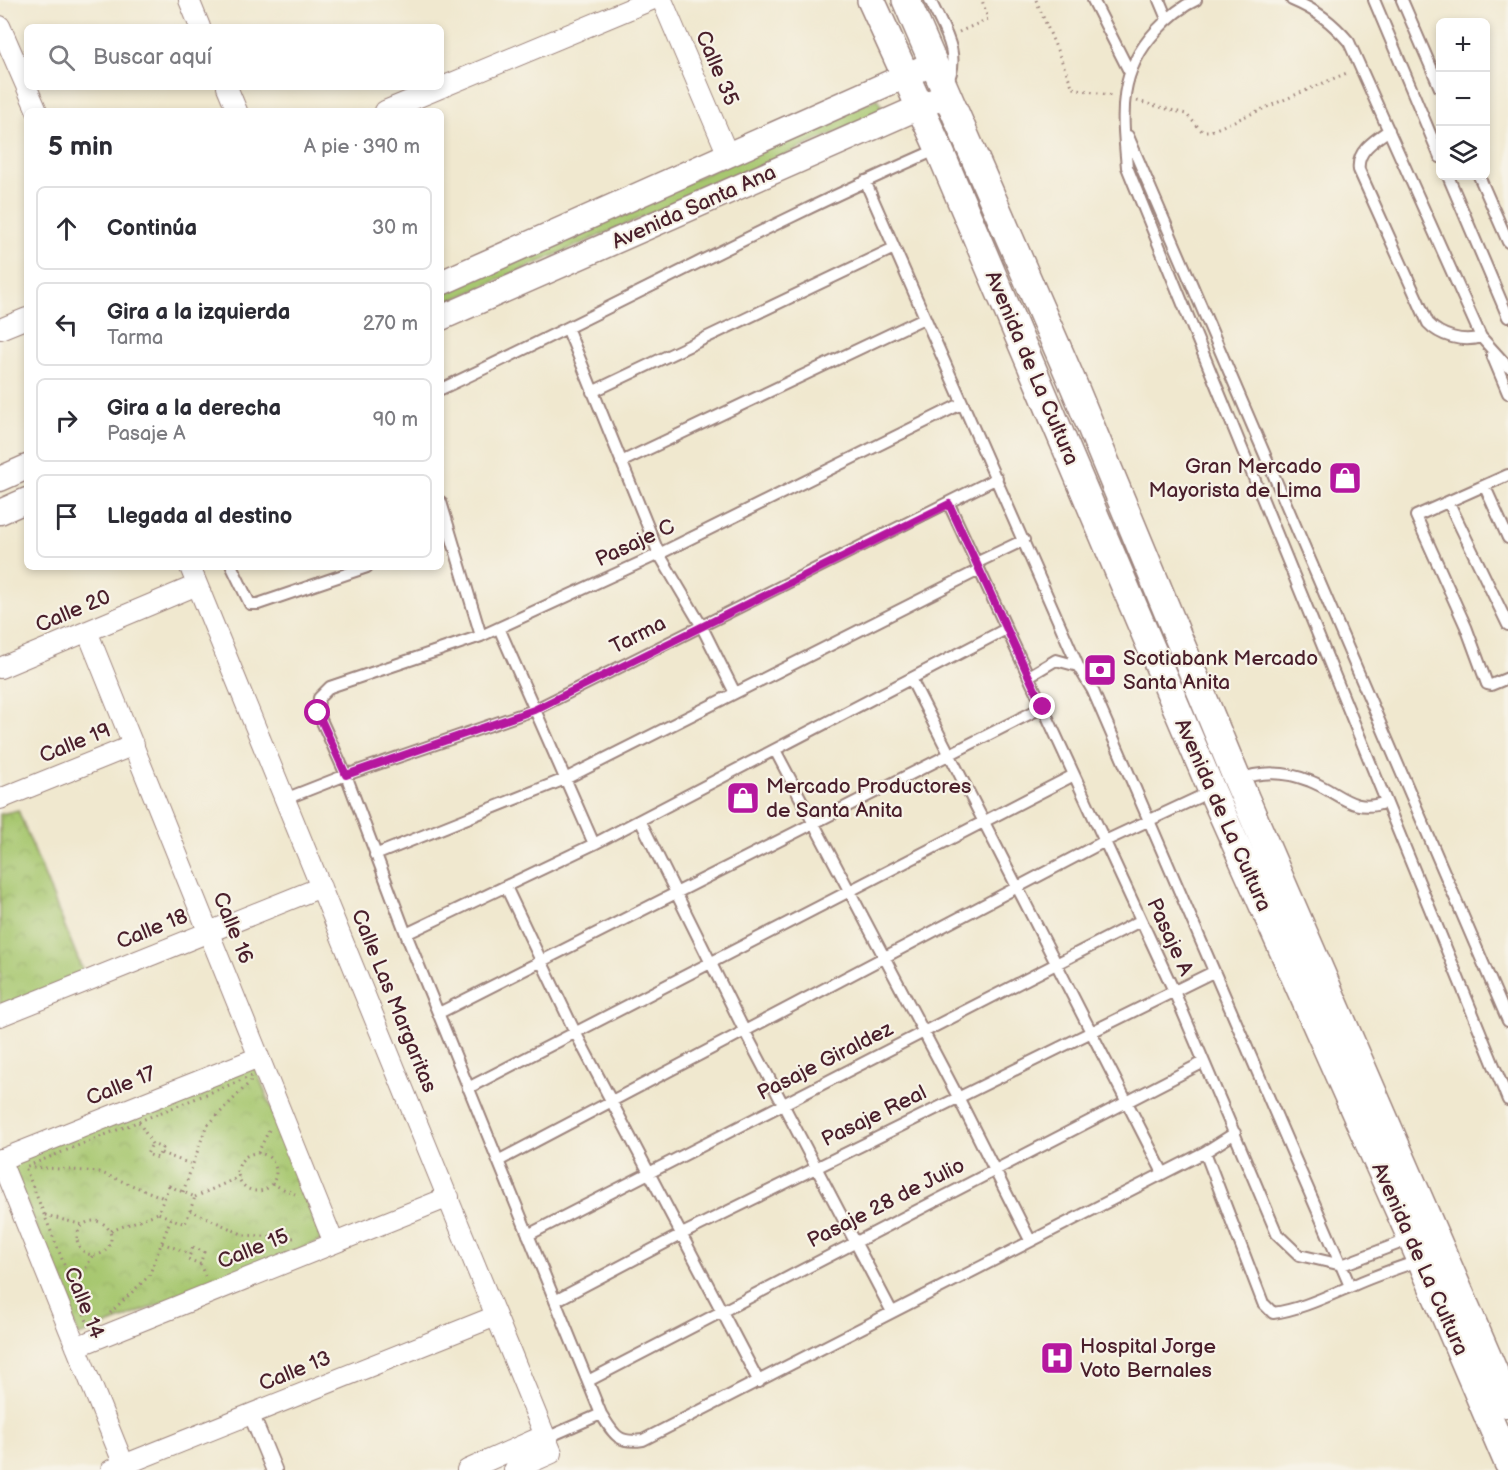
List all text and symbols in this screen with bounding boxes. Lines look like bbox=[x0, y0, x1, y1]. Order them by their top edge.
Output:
map controls bbox=[1436, 18, 1490, 180]
button: + bbox=[1436, 18, 1490, 72]
search box bbox=[24, 24, 444, 90]
street label: Calle 35 bbox=[690, 27, 744, 109]
icon: search bbox=[45, 41, 78, 74]
text: Buscar aquí bbox=[93, 44, 212, 71]
button: − bbox=[1436, 72, 1490, 126]
button: layers bbox=[1436, 126, 1490, 180]
text: 5 min bbox=[48, 132, 113, 163]
text: A pie · 390 m bbox=[304, 135, 420, 159]
street label: Avenida Santa Ana bbox=[608, 160, 780, 254]
icon: ahead bbox=[50, 212, 83, 245]
text: Continúa bbox=[107, 215, 197, 242]
text: 30 m bbox=[372, 216, 418, 240]
street label: Avenida de La Cultura bbox=[980, 267, 1084, 469]
text: Gira a la izquierda bbox=[107, 299, 291, 326]
icon: left bbox=[50, 308, 83, 341]
text: 270 m bbox=[363, 312, 418, 336]
text: Tarma bbox=[107, 326, 163, 350]
text: Gira a la derecha bbox=[107, 395, 281, 422]
icon: right bbox=[50, 404, 83, 437]
text: 90 m bbox=[373, 408, 418, 432]
text: Pasaje A bbox=[107, 422, 186, 446]
place label: Gran Mercado Mayorista de Lima bbox=[1148, 454, 1322, 503]
shop icon: Gran Mercado Mayorista de Lima bbox=[1327, 460, 1363, 496]
icon: arrive bbox=[50, 500, 83, 533]
text: Llegada al destino bbox=[107, 503, 292, 530]
street label: Pasaje C bbox=[591, 514, 679, 572]
street label: Calle 20 bbox=[32, 584, 114, 638]
street label: Tarma bbox=[606, 610, 670, 660]
place label: Scotiabank Mercado Santa Anita bbox=[1123, 646, 1318, 695]
bank icon: Scotiabank Mercado Santa Anita bbox=[1082, 652, 1118, 688]
route end bbox=[1029, 693, 1055, 719]
route start bbox=[304, 699, 330, 725]
street label: Avenida de La Cultura bbox=[1169, 715, 1277, 915]
street label: Calle 19 bbox=[36, 717, 114, 769]
place label: Mercado Productores de Santa Anita bbox=[766, 774, 971, 823]
shop icon: Mercado Productores de Santa Anita bbox=[725, 780, 761, 816]
street label: Calle 16 bbox=[207, 888, 259, 968]
street label: Pasaje A bbox=[1141, 894, 1199, 980]
street label: Calle 18 bbox=[113, 903, 191, 955]
street label: Calle Las Margaritas bbox=[346, 906, 442, 1096]
street label: Pasaje Giraldez bbox=[753, 1016, 898, 1106]
street label: Calle 17 bbox=[83, 1061, 160, 1111]
street label: Pasaje Real bbox=[817, 1080, 931, 1152]
street label: Pasaje 28 de Julio bbox=[803, 1153, 969, 1253]
street label: Avenida de La Cultura bbox=[1366, 1159, 1474, 1359]
street label: Calle 15 bbox=[214, 1223, 292, 1275]
street label: Calle 14 bbox=[58, 1263, 110, 1343]
place label: Hospital Jorge Voto Bernales bbox=[1080, 1334, 1216, 1383]
hospital icon: Hospital Jorge Voto Bernales bbox=[1039, 1340, 1075, 1376]
street label: Calle 13 bbox=[255, 1345, 335, 1397]

